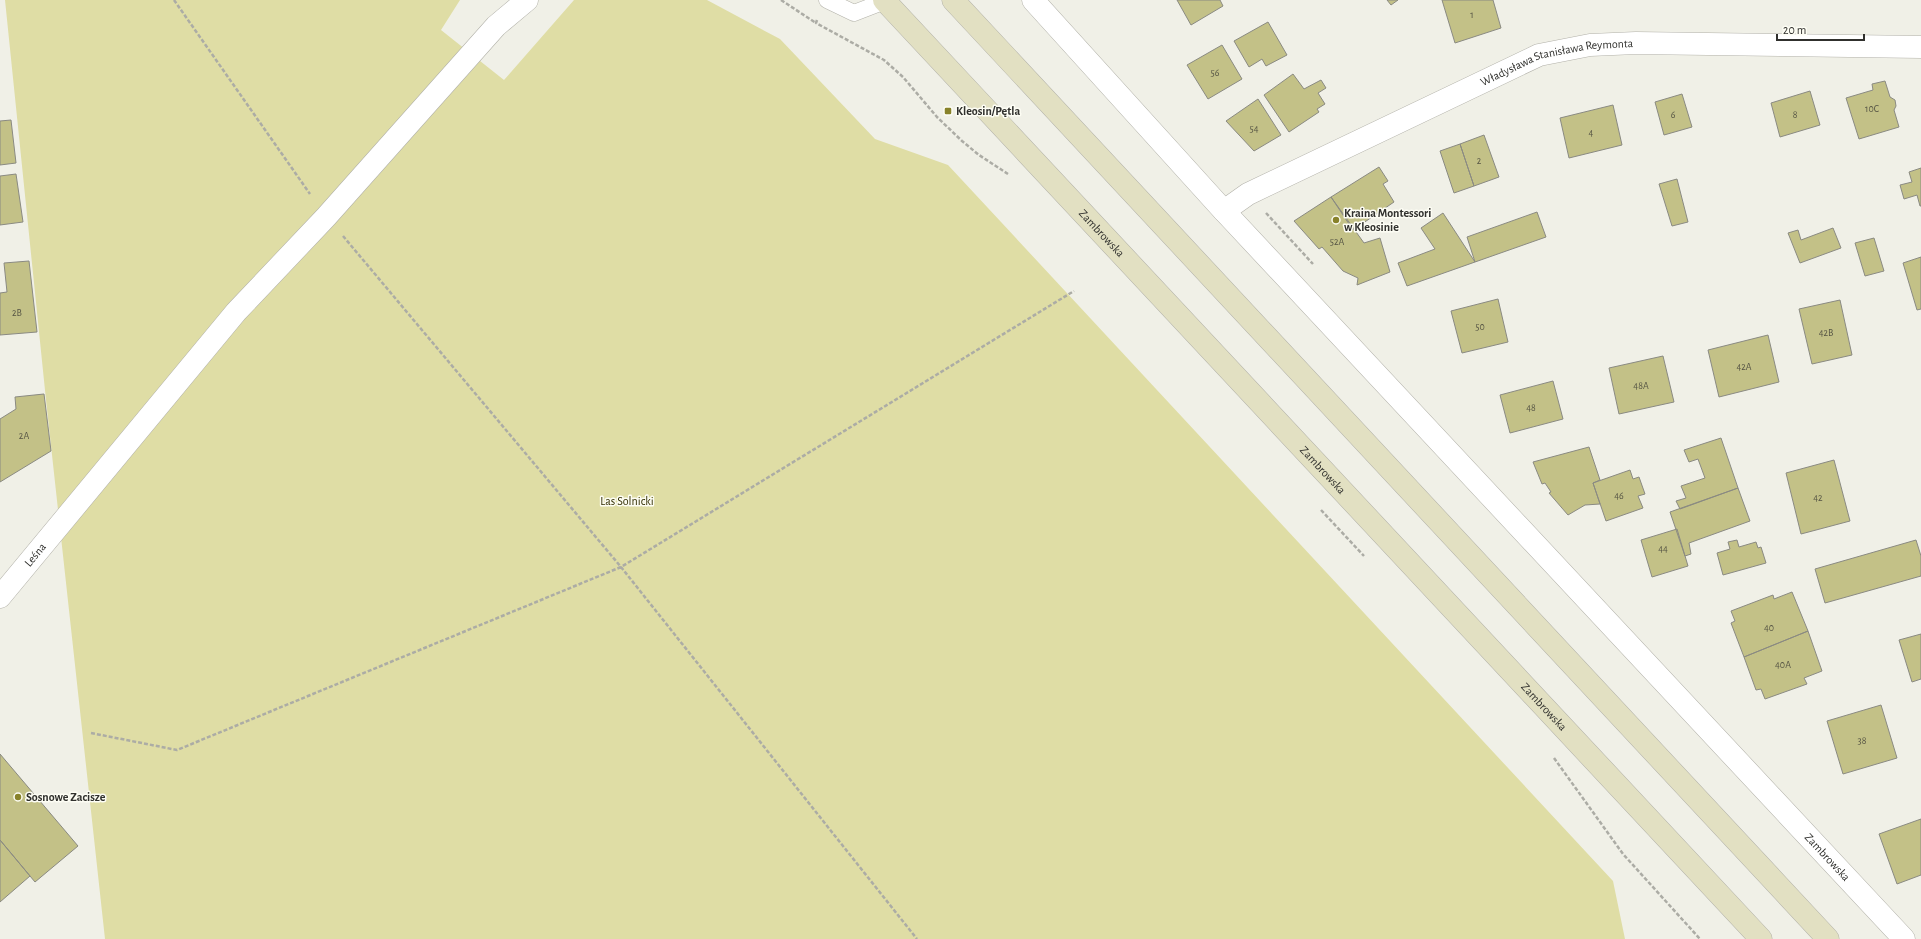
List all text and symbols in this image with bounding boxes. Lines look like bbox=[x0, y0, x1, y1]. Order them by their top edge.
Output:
house number: 1 bbox=[1470, 10, 1474, 20]
scale bar bbox=[1777, 16, 1864, 42]
text: 20 m bbox=[1783, 24, 1806, 36]
street label: Władysława Stanisława Reymonta bbox=[1478, 37, 1634, 88]
house number: 56 bbox=[1211, 68, 1220, 78]
house number: 10C bbox=[1865, 104, 1879, 114]
place label: Kleosin/Pętla bbox=[956, 105, 1020, 117]
marker: Kleosin/Pętla bbox=[943, 106, 953, 116]
house number: 6 bbox=[1671, 110, 1676, 120]
house number: 8 bbox=[1793, 110, 1798, 120]
house number: 54 bbox=[1250, 124, 1259, 134]
house number: 4 bbox=[1589, 128, 1594, 138]
house number: 2 bbox=[1477, 156, 1482, 166]
street label: Zambrowska bbox=[1077, 207, 1127, 260]
place label: Kraina Montessori w Kleosinie bbox=[1344, 207, 1431, 233]
marker: Kraina Montessori w Kleosinie bbox=[1331, 215, 1341, 225]
house number: 52A bbox=[1330, 237, 1344, 247]
house number: 2B bbox=[12, 308, 22, 318]
house number: 50 bbox=[1475, 322, 1485, 332]
house number: 42B bbox=[1819, 328, 1833, 338]
house number: 42A bbox=[1736, 362, 1752, 372]
house number: 48A bbox=[1633, 381, 1649, 391]
house number: 48 bbox=[1526, 403, 1536, 413]
house number: 2A bbox=[19, 431, 29, 441]
street label: Zambrowska bbox=[1298, 444, 1348, 496]
house number: 46 bbox=[1614, 491, 1624, 501]
house number: 42 bbox=[1813, 493, 1823, 503]
park label: Las Solnicki bbox=[600, 495, 654, 507]
street label: Leśna bbox=[22, 540, 48, 569]
house number: 44 bbox=[1658, 544, 1668, 554]
house number: 40 bbox=[1764, 623, 1774, 633]
house number: 40A bbox=[1775, 660, 1791, 670]
street label: Zambrowska bbox=[1519, 681, 1569, 733]
house number: 38 bbox=[1858, 736, 1867, 746]
place label: Sosnowe Zacisze bbox=[26, 791, 106, 803]
marker: Sosnowe Zacisze bbox=[13, 792, 23, 802]
street label: Zambrowska bbox=[1802, 831, 1853, 884]

